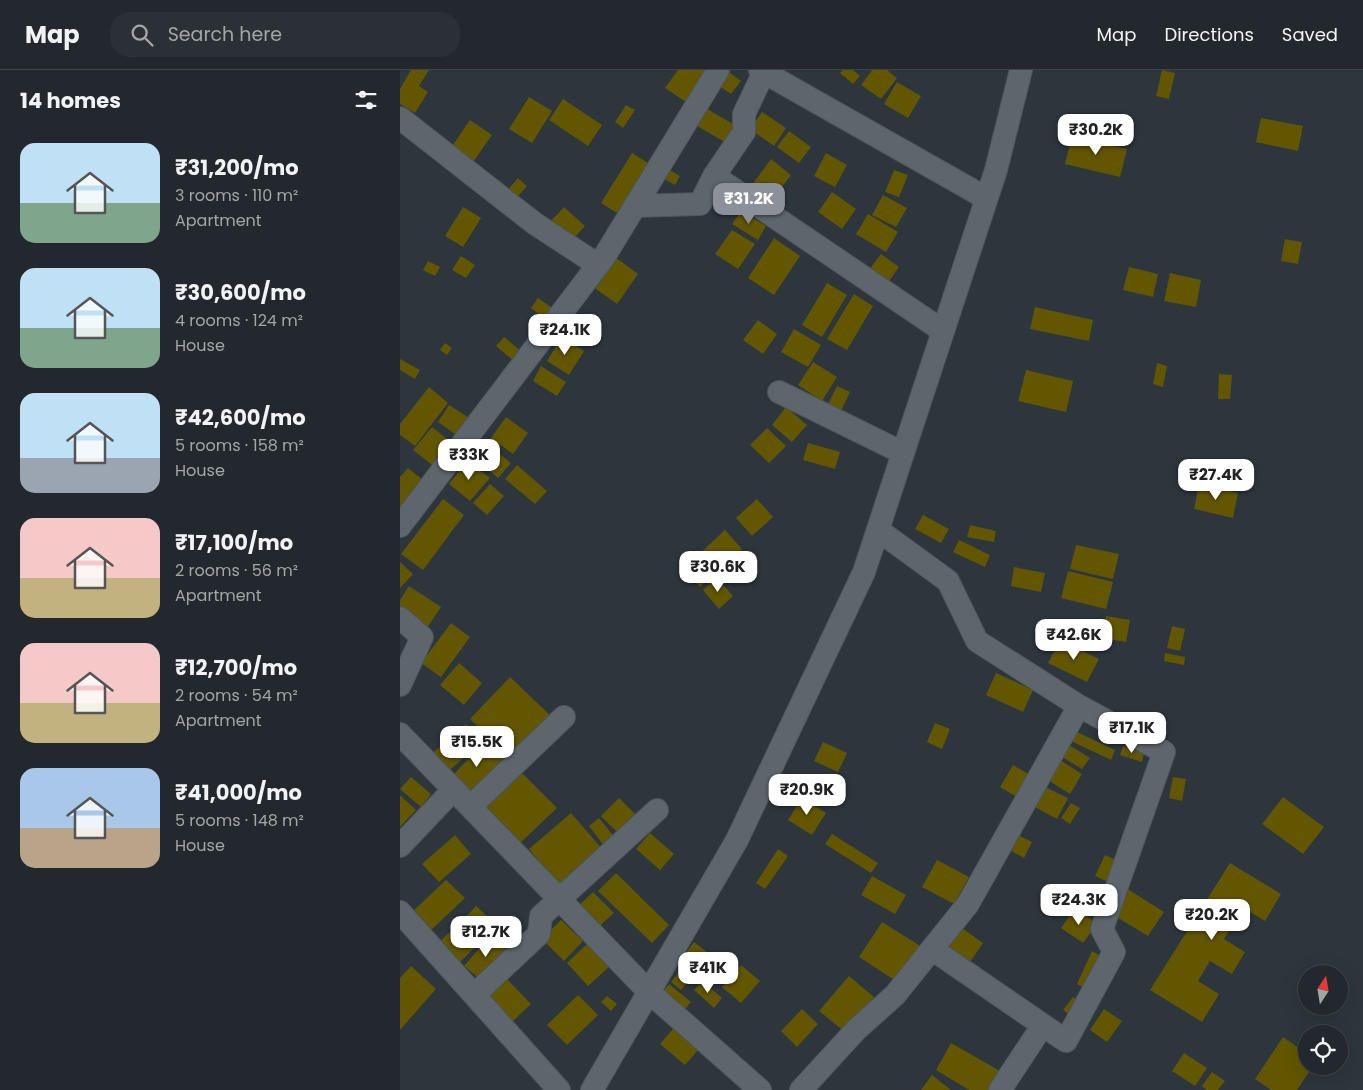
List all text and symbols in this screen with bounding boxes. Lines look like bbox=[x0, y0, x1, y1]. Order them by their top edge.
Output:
search box bbox=[110, 12, 460, 57]
text: Map bbox=[25, 18, 80, 51]
icon: search bbox=[128, 21, 156, 49]
text: Search here bbox=[168, 21, 282, 48]
text: Map bbox=[1097, 22, 1136, 47]
text: Directions bbox=[1164, 22, 1254, 47]
text: Saved bbox=[1282, 22, 1338, 47]
text: 14 homes bbox=[20, 86, 121, 115]
icon: filters bbox=[352, 86, 380, 114]
pin: ₹30.2K bbox=[1055, 114, 1137, 156]
text: ₹30.2K bbox=[1069, 118, 1123, 141]
text: ₹31,200/mo bbox=[175, 153, 299, 182]
icon: home bbox=[60, 163, 120, 223]
pin: ₹31.2K bbox=[708, 182, 790, 225]
text: 3 rooms · 110 m² bbox=[175, 184, 298, 207]
text: ₹31.2K bbox=[724, 187, 774, 210]
text: Apartment bbox=[175, 209, 262, 232]
text: ₹30,600/mo bbox=[175, 278, 306, 307]
icon: home bbox=[60, 288, 120, 348]
text: 4 rooms · 124 m² bbox=[175, 309, 303, 332]
pin: ₹24.1K bbox=[524, 314, 606, 356]
text: ₹24.1K bbox=[539, 318, 591, 341]
text: House bbox=[175, 334, 225, 357]
text: ₹42,600/mo bbox=[175, 403, 306, 432]
icon: home bbox=[60, 413, 120, 473]
text: 5 rooms · 158 m² bbox=[175, 434, 304, 457]
pin: ₹33K bbox=[439, 438, 499, 481]
text: ₹33K bbox=[449, 443, 489, 466]
pin: ₹27.4K bbox=[1175, 458, 1257, 501]
text: House bbox=[175, 459, 225, 482]
text: ₹27.4K bbox=[1189, 463, 1243, 486]
text: ₹17,100/mo bbox=[175, 528, 293, 557]
icon: home bbox=[60, 538, 120, 598]
pin: ₹30.6K bbox=[677, 550, 759, 593]
text: ₹30.6K bbox=[690, 555, 746, 578]
text: 2 rooms · 56 m² bbox=[175, 559, 298, 582]
text: Apartment bbox=[175, 584, 262, 607]
pin: ₹42.6K bbox=[1033, 618, 1115, 661]
text: ₹42.6K bbox=[1046, 623, 1102, 646]
text: ₹12,700/mo bbox=[175, 653, 297, 682]
icon: home bbox=[60, 663, 120, 723]
text: 2 rooms · 54 m² bbox=[175, 684, 298, 707]
text: Apartment bbox=[175, 709, 262, 732]
pin: ₹17.1K bbox=[1091, 712, 1173, 754]
text: ₹17.1K bbox=[1109, 716, 1155, 739]
pin: ₹15.5K bbox=[436, 726, 518, 768]
text: ₹15.5K bbox=[451, 730, 503, 753]
pin: ₹20.9K bbox=[766, 774, 848, 816]
text: ₹41,000/mo bbox=[175, 778, 302, 807]
text: ₹20.9K bbox=[780, 778, 834, 801]
icon: home bbox=[60, 788, 120, 848]
text: 5 rooms · 148 m² bbox=[175, 809, 304, 832]
text: House bbox=[175, 834, 225, 857]
pin: ₹24.3K bbox=[1038, 884, 1120, 926]
text: ₹24.3K bbox=[1052, 888, 1106, 911]
pin: ₹20.2K bbox=[1171, 898, 1253, 941]
text: ₹20.2K bbox=[1185, 903, 1239, 926]
pin: ₹12.7K bbox=[445, 916, 527, 958]
text: ₹12.7K bbox=[462, 920, 510, 943]
pin: ₹41K bbox=[678, 952, 738, 994]
text: ₹41K bbox=[689, 956, 727, 979]
north arrow bbox=[1298, 965, 1348, 1015]
map controls bbox=[1298, 965, 1348, 1075]
button: locate bbox=[1298, 1025, 1348, 1075]

